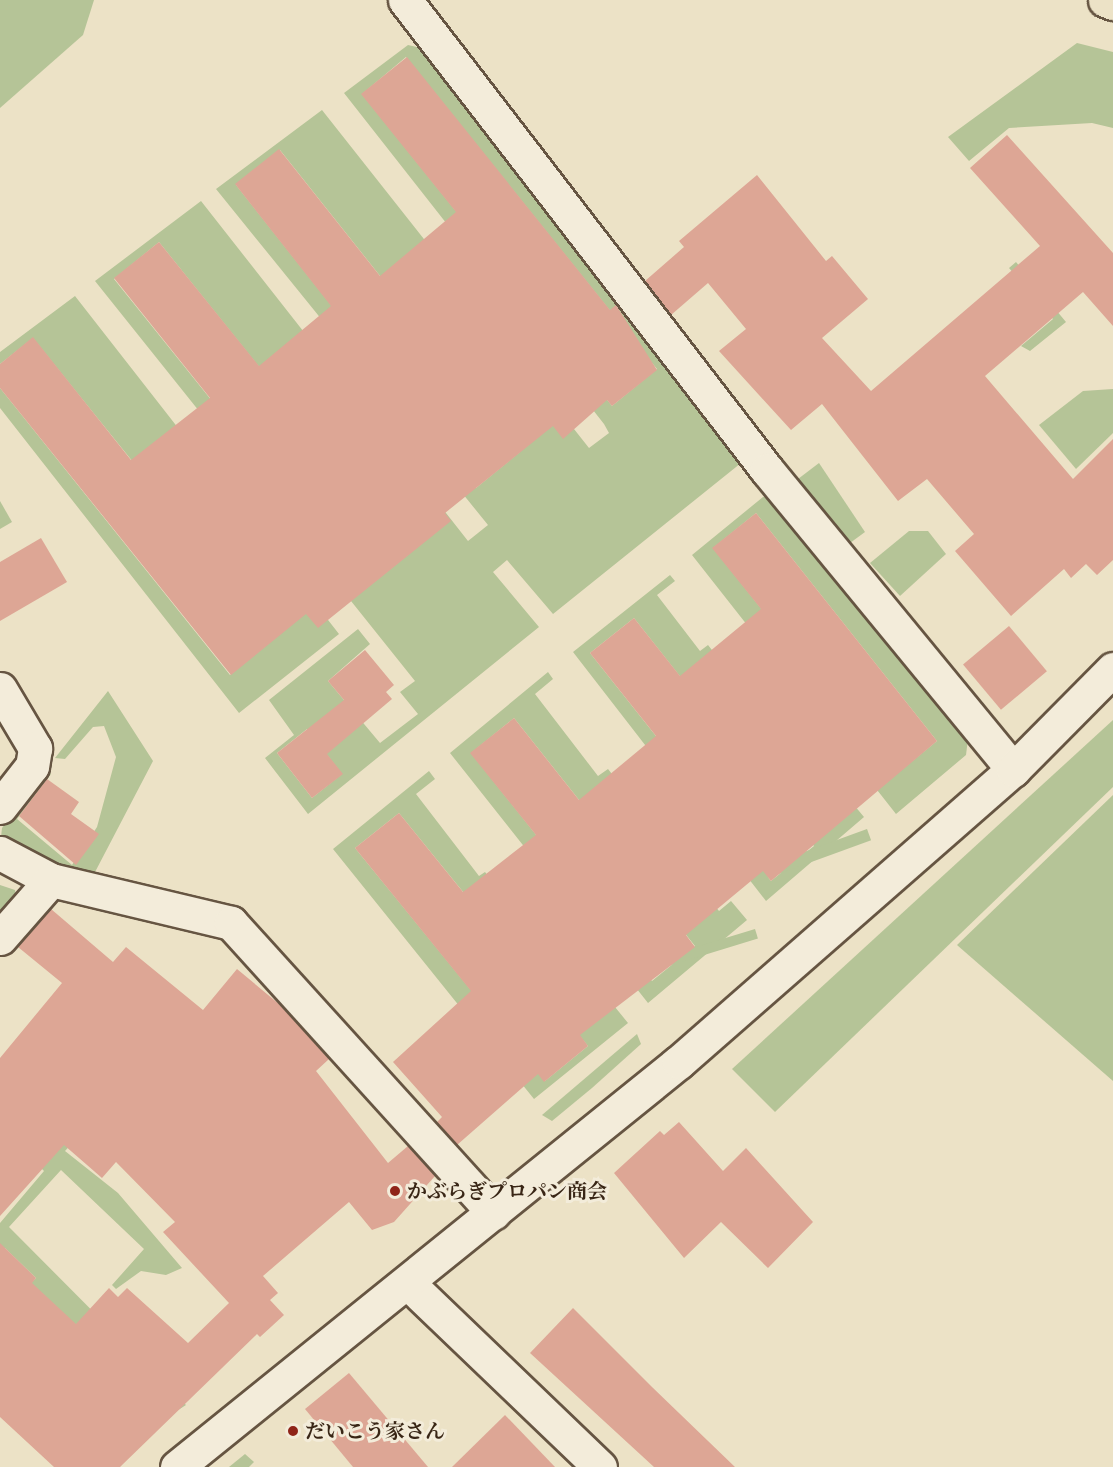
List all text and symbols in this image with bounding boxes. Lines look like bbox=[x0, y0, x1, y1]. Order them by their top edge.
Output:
place label: かぶらぎプロパン商会 bbox=[407, 1179, 607, 1203]
marker: かぶらぎプロパン商会 bbox=[388, 1184, 402, 1198]
place label: だいこう家さん bbox=[305, 1419, 445, 1443]
marker: だいこう家さん bbox=[286, 1424, 300, 1438]

